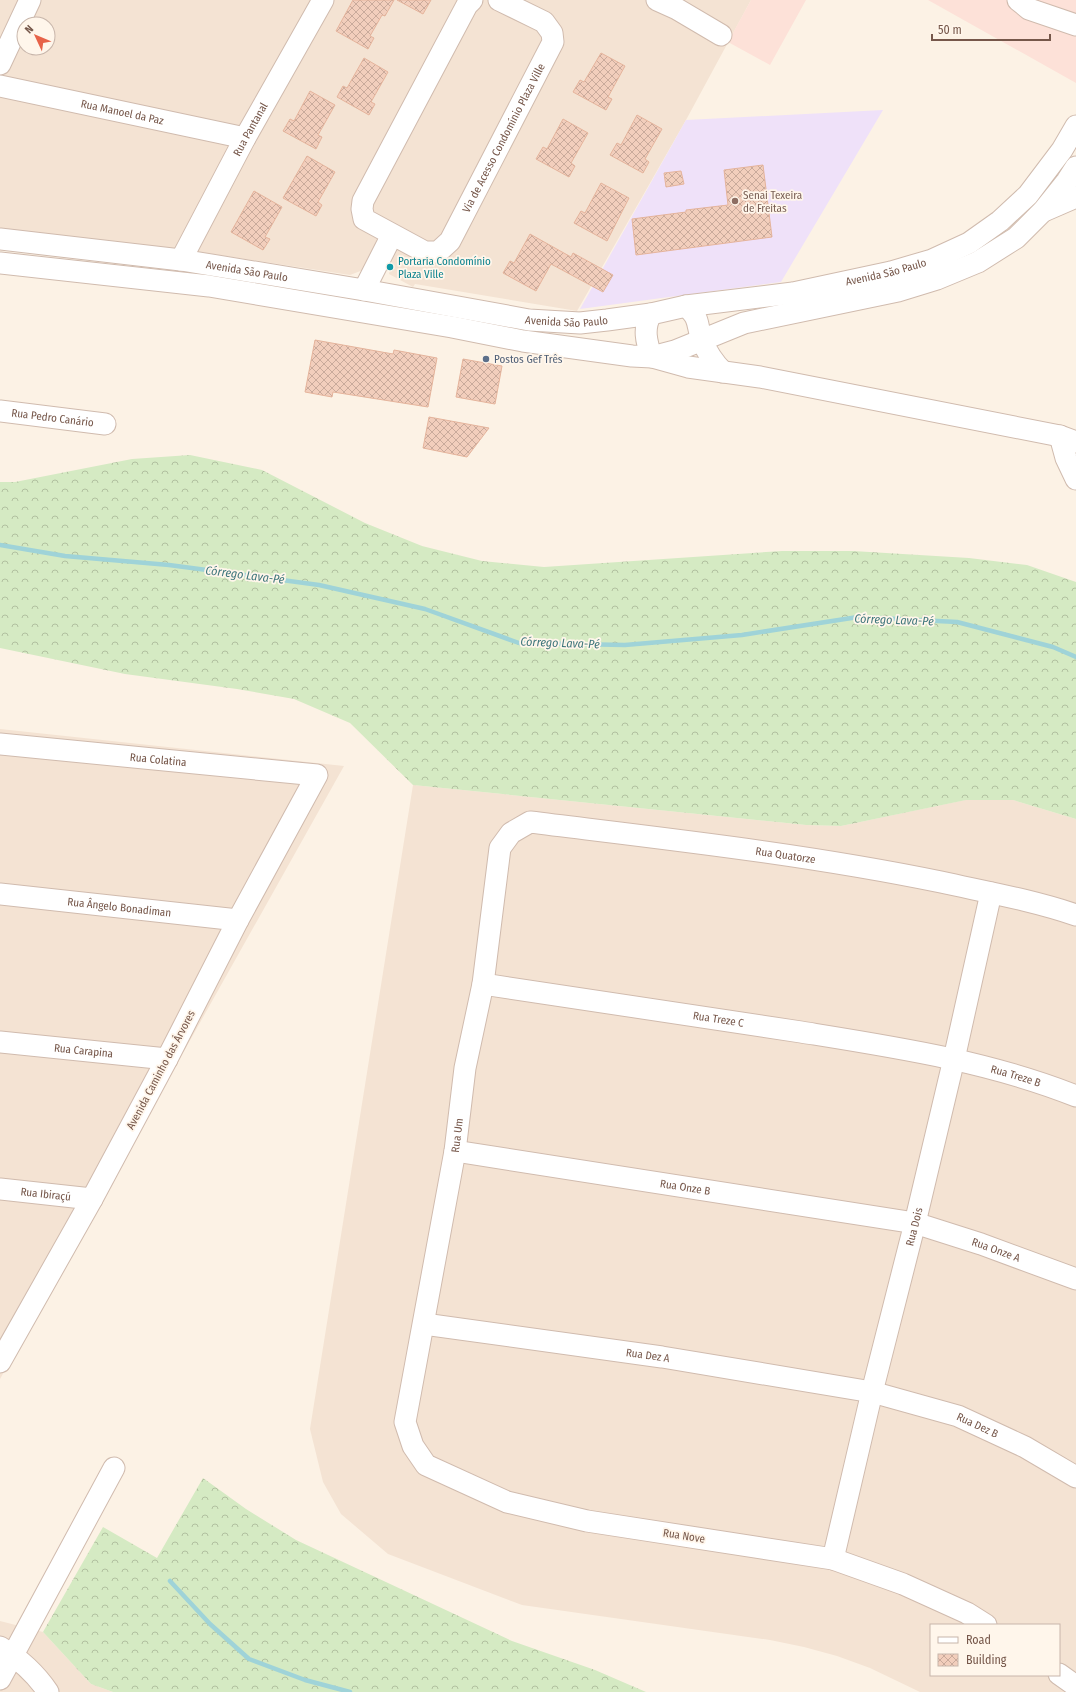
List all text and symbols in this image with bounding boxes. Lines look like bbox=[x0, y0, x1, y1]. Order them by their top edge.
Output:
north arrow bbox=[16, 16, 56, 56]
scale bar bbox=[932, 16, 1050, 42]
text: N bbox=[22, 23, 36, 36]
text: 50 m bbox=[938, 23, 962, 37]
street label: Via de Acesso Condomínio Plaza Ville bbox=[459, 61, 547, 215]
street label: Rua Manoel da Paz bbox=[80, 97, 166, 127]
street label: Rua Pantanal bbox=[230, 100, 270, 158]
place label: Senai Texeira de Freitas bbox=[743, 189, 802, 215]
marker: Senai Texeira de Freitas bbox=[730, 196, 740, 206]
place label: Portaria Condomínio Plaza Ville bbox=[398, 255, 491, 281]
street label: Avenida São Paulo bbox=[844, 255, 928, 288]
street label: Avenida São Paulo bbox=[205, 258, 289, 284]
marker: Portaria Condomínio Plaza Ville bbox=[385, 262, 395, 272]
street label: Avenida São Paulo bbox=[524, 313, 609, 330]
place label: Postos Gef Três bbox=[494, 353, 563, 366]
marker: Postos Gef Três bbox=[481, 354, 491, 364]
street label: Rua Pedro Canário bbox=[11, 406, 95, 429]
water label: Córrego Lava-Pé bbox=[205, 563, 286, 587]
water label: Córrego Lava-Pé bbox=[854, 612, 934, 628]
water label: Córrego Lava-Pé bbox=[520, 635, 600, 651]
street label: Rua Colatina bbox=[129, 750, 187, 769]
street label: Rua Quatorze bbox=[755, 844, 817, 866]
street label: Rua Ângelo Bonadiman bbox=[67, 895, 172, 919]
street label: Avenida Caminho das Árvores bbox=[123, 1008, 198, 1132]
street label: Rua Treze C bbox=[692, 1009, 745, 1029]
street label: Rua Carapina bbox=[53, 1041, 114, 1060]
street label: Rua Treze B bbox=[989, 1062, 1043, 1089]
street label: Rua Um bbox=[448, 1117, 465, 1153]
street label: Rua Onze B bbox=[659, 1177, 711, 1197]
street label: Rua Ibiraçú bbox=[20, 1185, 72, 1203]
street label: Rua Dois bbox=[903, 1206, 925, 1247]
street label: Rua Onze A bbox=[970, 1235, 1022, 1264]
street label: Rua Dez A bbox=[625, 1346, 671, 1365]
street label: Rua Dez B bbox=[955, 1410, 1000, 1440]
street label: Rua Nove bbox=[662, 1526, 706, 1546]
legend bbox=[930, 1624, 1060, 1676]
text: Road bbox=[966, 1633, 991, 1647]
text: Building bbox=[966, 1653, 1007, 1667]

